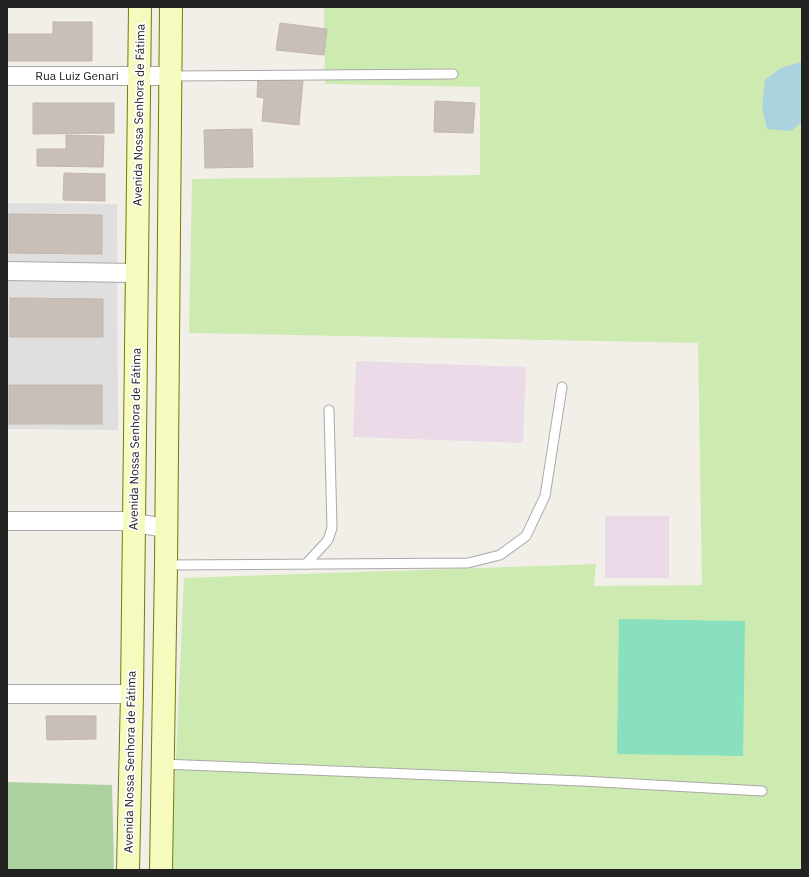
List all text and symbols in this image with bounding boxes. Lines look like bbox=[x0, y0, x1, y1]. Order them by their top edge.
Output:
street label: Avenida Nossa Senhora de Fátima bbox=[129, 23, 148, 206]
street label: Rua Luiz Genari bbox=[35, 68, 119, 83]
street label: Avenida Nossa Senhora de Fátima bbox=[125, 347, 144, 530]
street label: Avenida Nossa Senhora de Fátima bbox=[120, 670, 139, 853]

